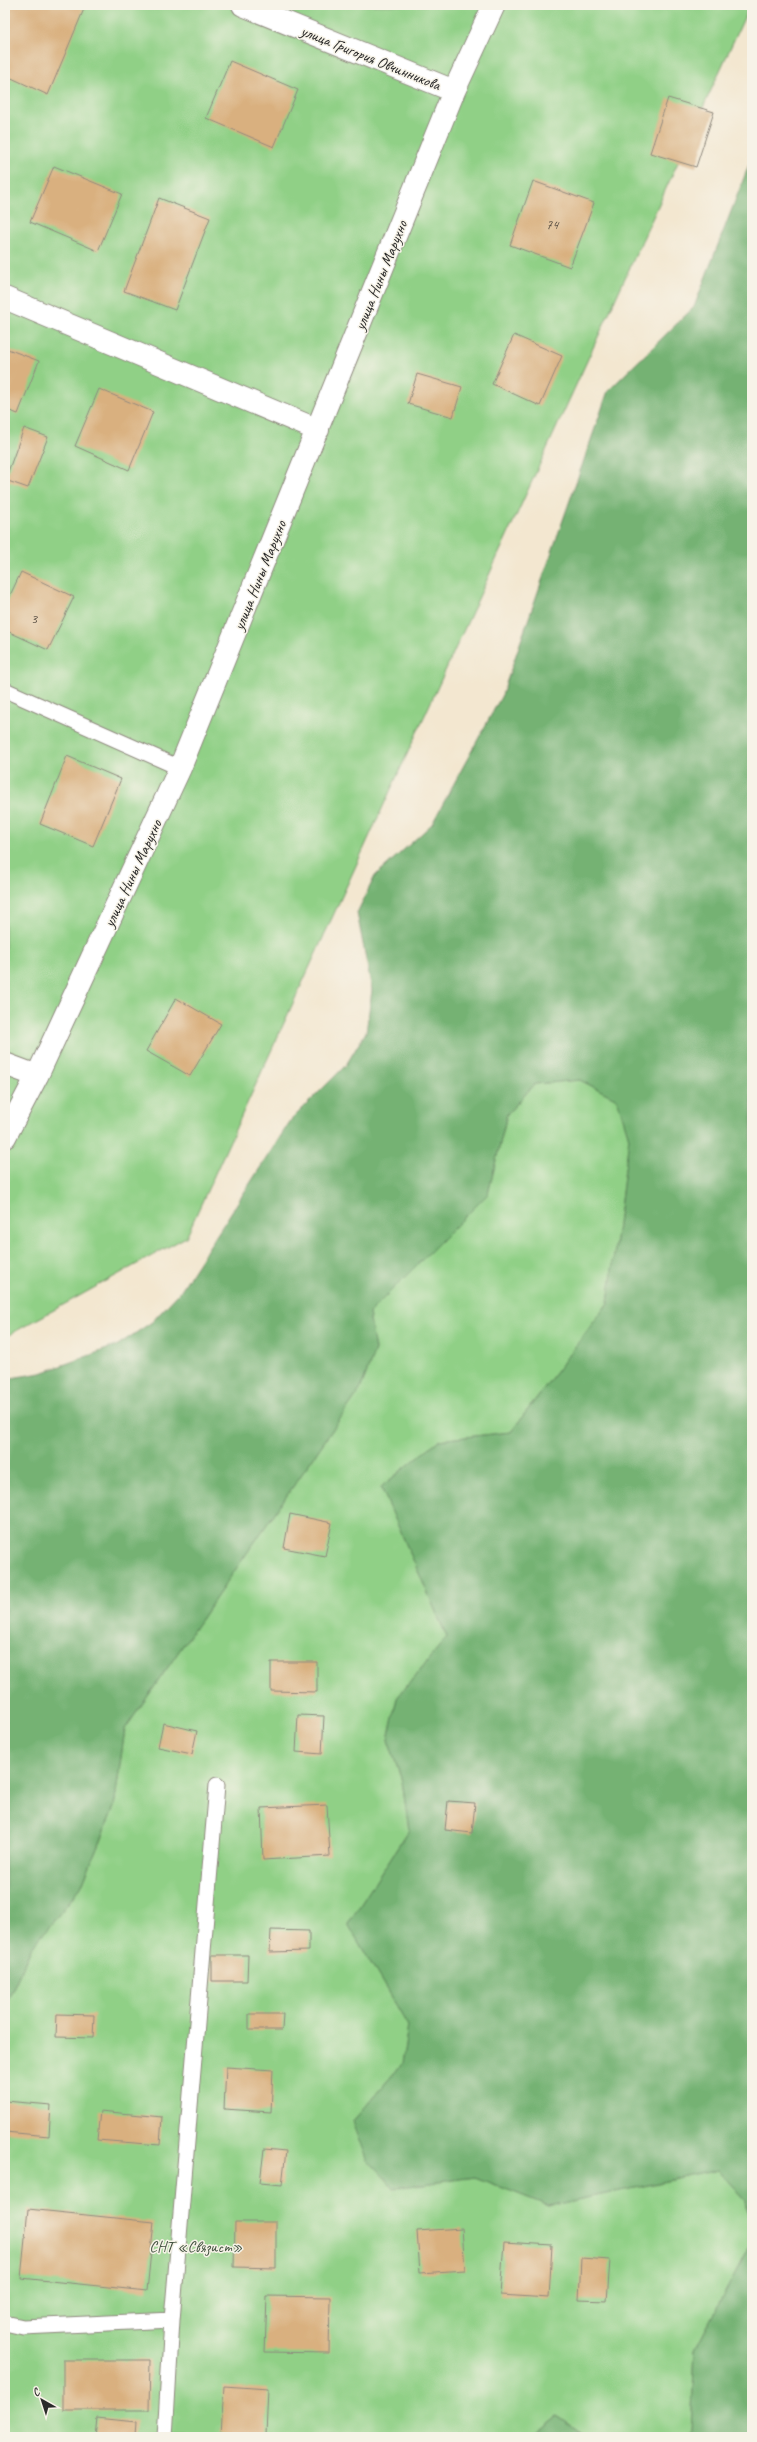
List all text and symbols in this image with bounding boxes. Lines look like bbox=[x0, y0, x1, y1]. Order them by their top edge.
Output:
street label: улица Григория Овчинникова bbox=[297, 20, 445, 96]
street label: улица Нины Марухно bbox=[350, 216, 412, 334]
house number: 74 bbox=[546, 216, 560, 233]
street label: улица Нины Марухно bbox=[229, 516, 291, 634]
house number: 3 bbox=[31, 610, 39, 627]
street label: улица Нины Марухно bbox=[99, 815, 167, 931]
park label: СНТ «Связист» bbox=[149, 2237, 243, 2257]
north arrow bbox=[22, 2380, 62, 2420]
text: С bbox=[29, 2384, 43, 2399]

